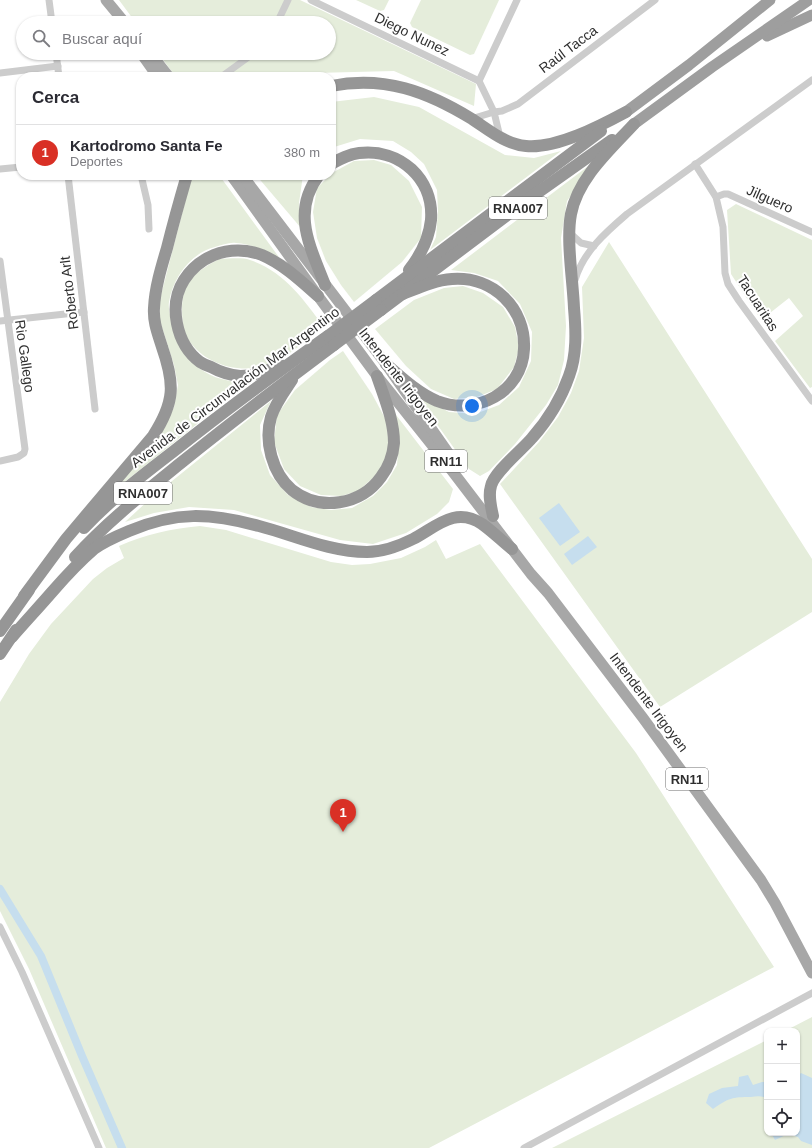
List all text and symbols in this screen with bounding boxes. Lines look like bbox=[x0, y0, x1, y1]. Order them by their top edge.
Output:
street label: Diego Nunez bbox=[372, 9, 452, 59]
search box bbox=[16, 16, 336, 60]
street label: Raúl Tacca bbox=[536, 22, 601, 76]
icon: search bbox=[30, 27, 52, 49]
text: Buscar aquí bbox=[62, 30, 142, 47]
text: Cerca bbox=[32, 88, 79, 107]
text: Kartodromo Santa Fe bbox=[70, 137, 223, 154]
text: 1 bbox=[41, 145, 49, 160]
text: 380 m bbox=[284, 145, 320, 160]
text: Deportes bbox=[70, 154, 123, 169]
street label: Jilguero bbox=[744, 182, 796, 216]
road number: RNA007 bbox=[489, 197, 547, 219]
street label: Roberto Arlt bbox=[57, 255, 81, 331]
street label: Tacuaritas bbox=[734, 272, 782, 334]
street label: Avenida de Circunvalación Mar Argentino bbox=[128, 303, 342, 471]
street label: Rio Gallego bbox=[12, 319, 38, 394]
street label: Intendente Irigoyen bbox=[356, 325, 442, 429]
your location bbox=[462, 396, 482, 416]
road number: RN11 bbox=[425, 450, 467, 472]
road number: RNA007 bbox=[114, 482, 172, 504]
street label: Intendente Irigoyen bbox=[607, 649, 691, 755]
road number: RN11 bbox=[666, 768, 708, 790]
pin: 1 bbox=[330, 799, 356, 832]
map controls bbox=[764, 1028, 800, 1136]
button: + bbox=[764, 1028, 800, 1064]
button: − bbox=[764, 1064, 800, 1100]
button: locate bbox=[764, 1100, 800, 1136]

